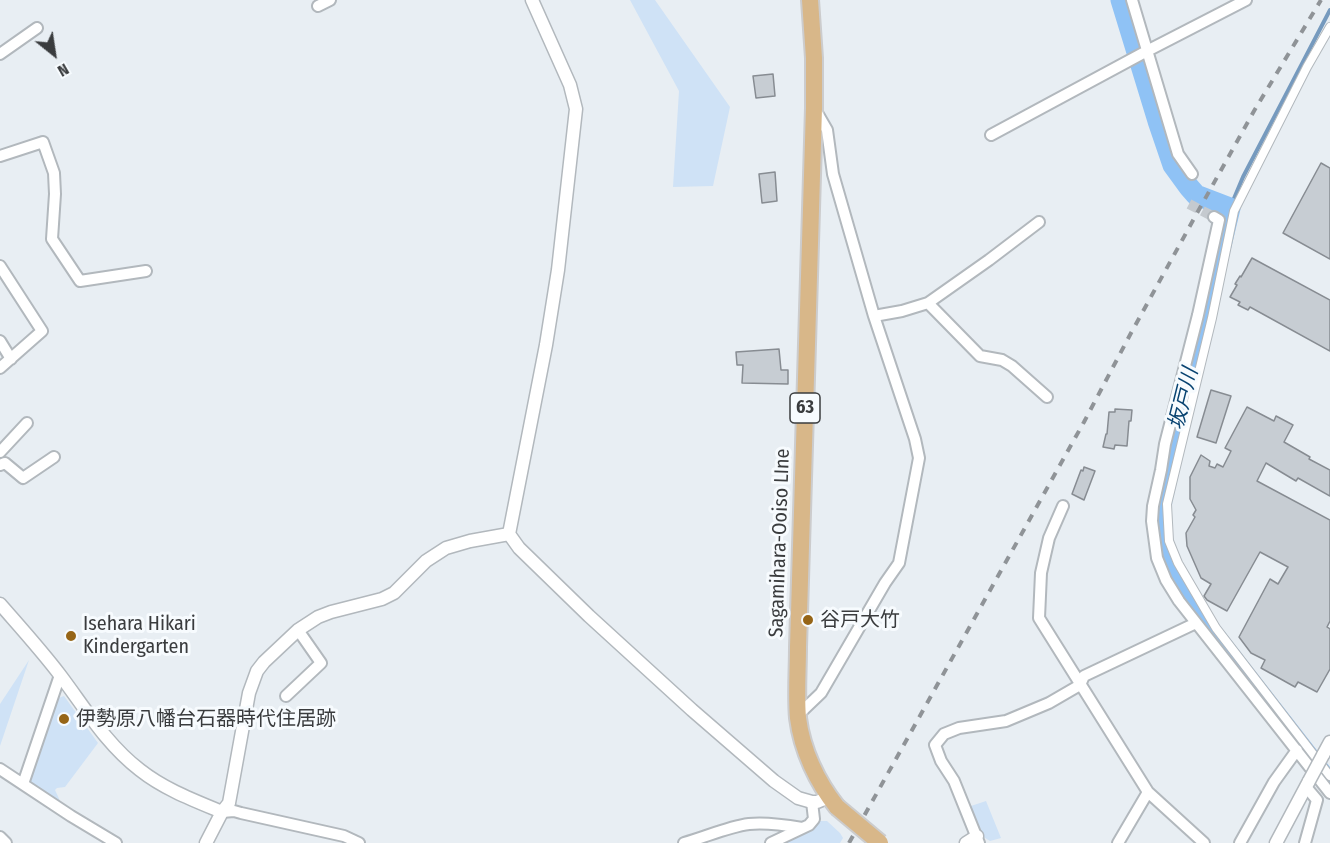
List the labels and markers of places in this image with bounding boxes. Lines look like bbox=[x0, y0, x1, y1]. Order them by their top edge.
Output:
place label: 谷戸大竹 bbox=[820, 608, 900, 632]
place label: Isehara Hikari Kindergarten bbox=[83, 612, 196, 659]
marker: 谷戸大竹 bbox=[801, 613, 815, 627]
marker: Isehara Hikari Kindergarten bbox=[64, 629, 78, 643]
place label: 伊勢原八幡台石器時代住居跡 bbox=[76, 707, 336, 731]
marker: 伊勢原八幡台石器時代住居跡 bbox=[57, 712, 71, 726]

